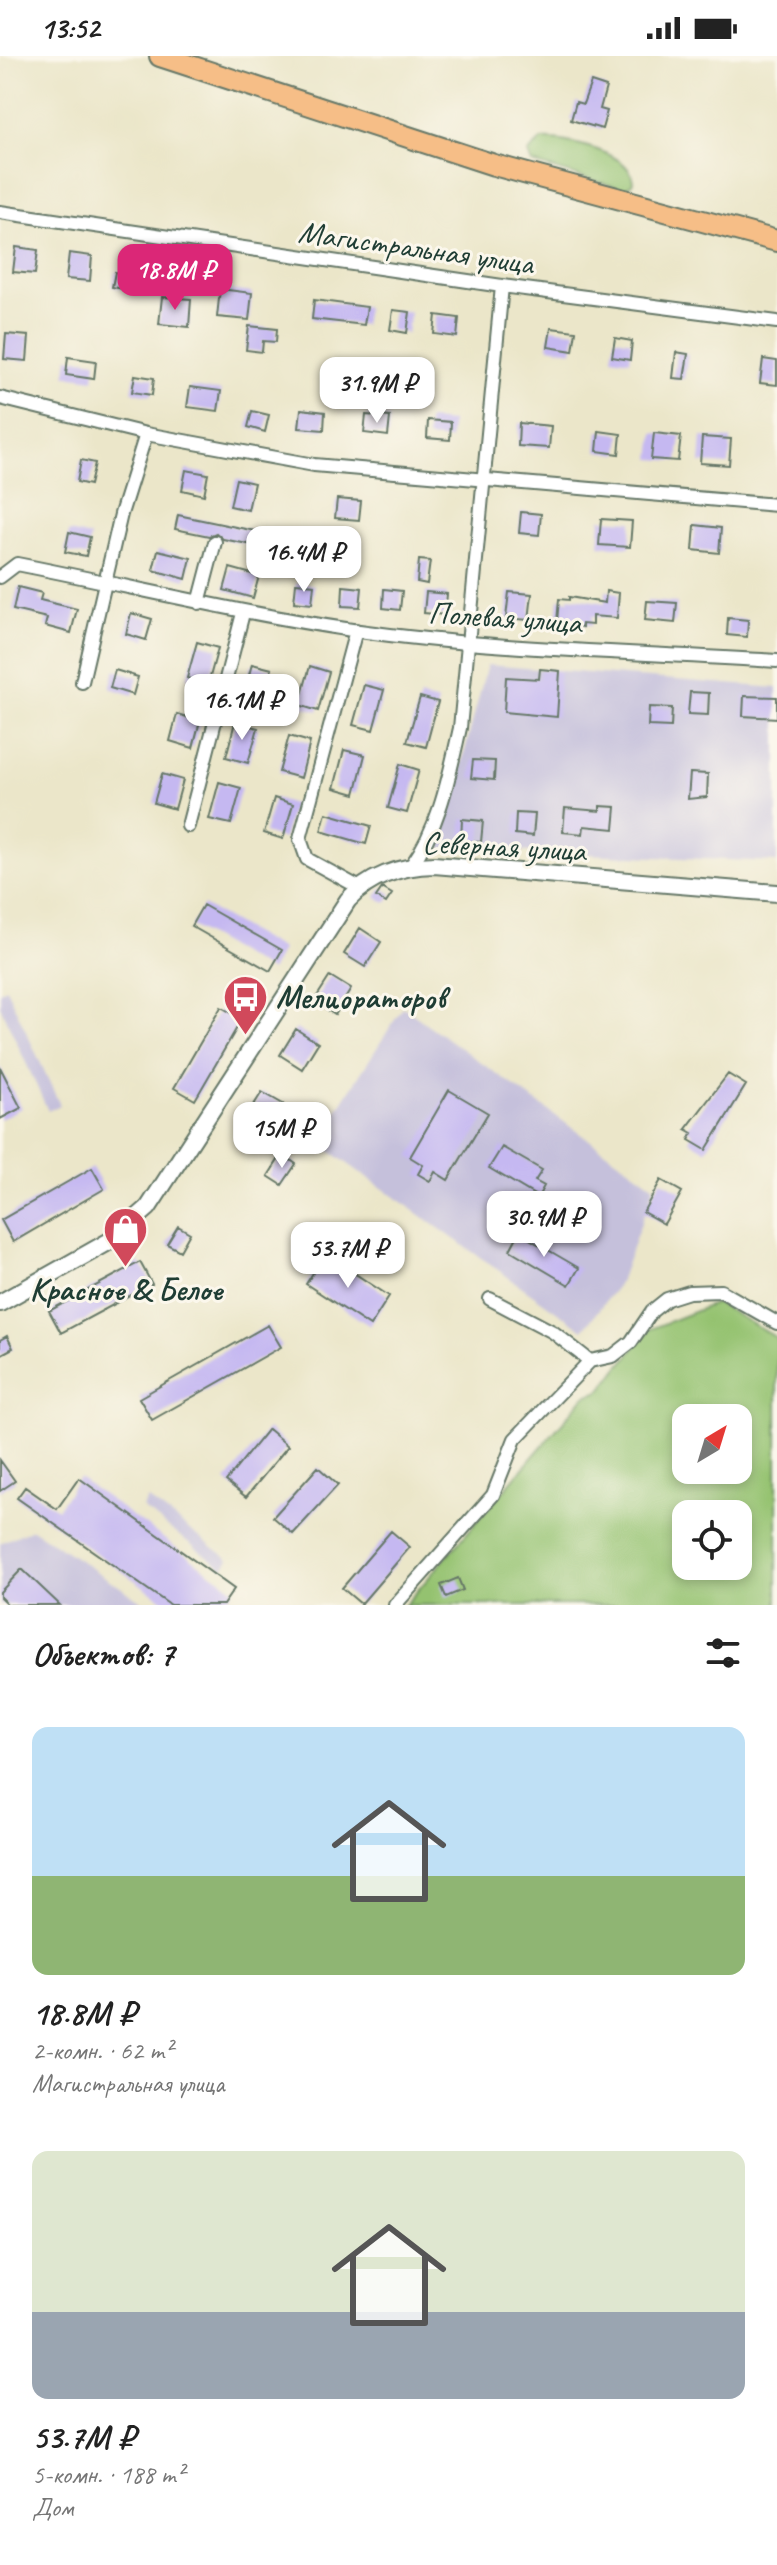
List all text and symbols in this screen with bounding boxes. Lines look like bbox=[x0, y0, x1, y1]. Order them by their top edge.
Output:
text: 13:52 bbox=[40, 9, 99, 47]
street label: Магистральная улица bbox=[296, 211, 538, 285]
pin: 18.8M ₽ bbox=[101, 244, 249, 312]
text: 18.8M ₽ bbox=[136, 253, 214, 286]
pin: 31.9M ₽ bbox=[303, 357, 451, 425]
text: 31.9M ₽ bbox=[338, 366, 416, 399]
pin: 16.4M ₽ bbox=[230, 526, 378, 594]
text: 16.4M ₽ bbox=[264, 535, 344, 568]
street label: Полевая улица bbox=[427, 592, 585, 643]
pin: 16.1M ₽ bbox=[168, 674, 316, 742]
text: 16.1M ₽ bbox=[202, 683, 282, 716]
street label: Северная улица bbox=[421, 822, 589, 871]
bus stop icon: Мелиораторов bbox=[221, 973, 269, 1036]
place label: Мелиораторов bbox=[276, 977, 451, 1018]
pin: 15M ₽ bbox=[226, 1102, 338, 1170]
text: 15M ₽ bbox=[251, 1111, 313, 1144]
pin: 30.9M ₽ bbox=[470, 1191, 618, 1259]
text: 30.9M ₽ bbox=[505, 1200, 583, 1233]
shop icon: Красное & Белое bbox=[102, 1206, 150, 1269]
pin: 53.7M ₽ bbox=[274, 1222, 422, 1290]
text: 53.7M ₽ bbox=[309, 1231, 387, 1264]
place label: Красное & Белое bbox=[30, 1269, 224, 1310]
north arrow bbox=[672, 1404, 752, 1484]
map controls bbox=[672, 1404, 752, 1580]
button: locate bbox=[672, 1500, 752, 1580]
icon: filters bbox=[701, 1631, 745, 1675]
text: Объектов: 7 bbox=[32, 1632, 174, 1675]
icon: home bbox=[317, 1779, 461, 1923]
text: 18.8M ₽ bbox=[32, 1991, 135, 2034]
text: 2-комн. · 62 m² bbox=[32, 2034, 172, 2067]
text: Магистральная улица bbox=[32, 2067, 224, 2100]
icon: home bbox=[317, 2203, 461, 2347]
text: 53.7M ₽ bbox=[32, 2415, 135, 2458]
text: 5-комн. · 188 m² bbox=[32, 2458, 184, 2491]
text: Дом bbox=[32, 2491, 74, 2524]

